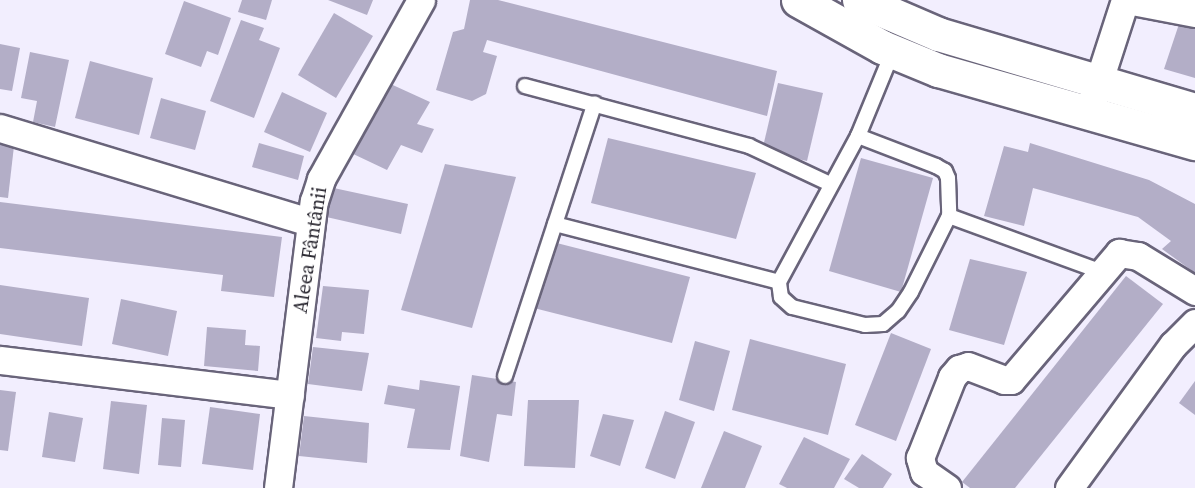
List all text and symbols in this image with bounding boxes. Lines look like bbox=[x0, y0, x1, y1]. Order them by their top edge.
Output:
street label: Aleea Fântânii bbox=[288, 185, 332, 315]

